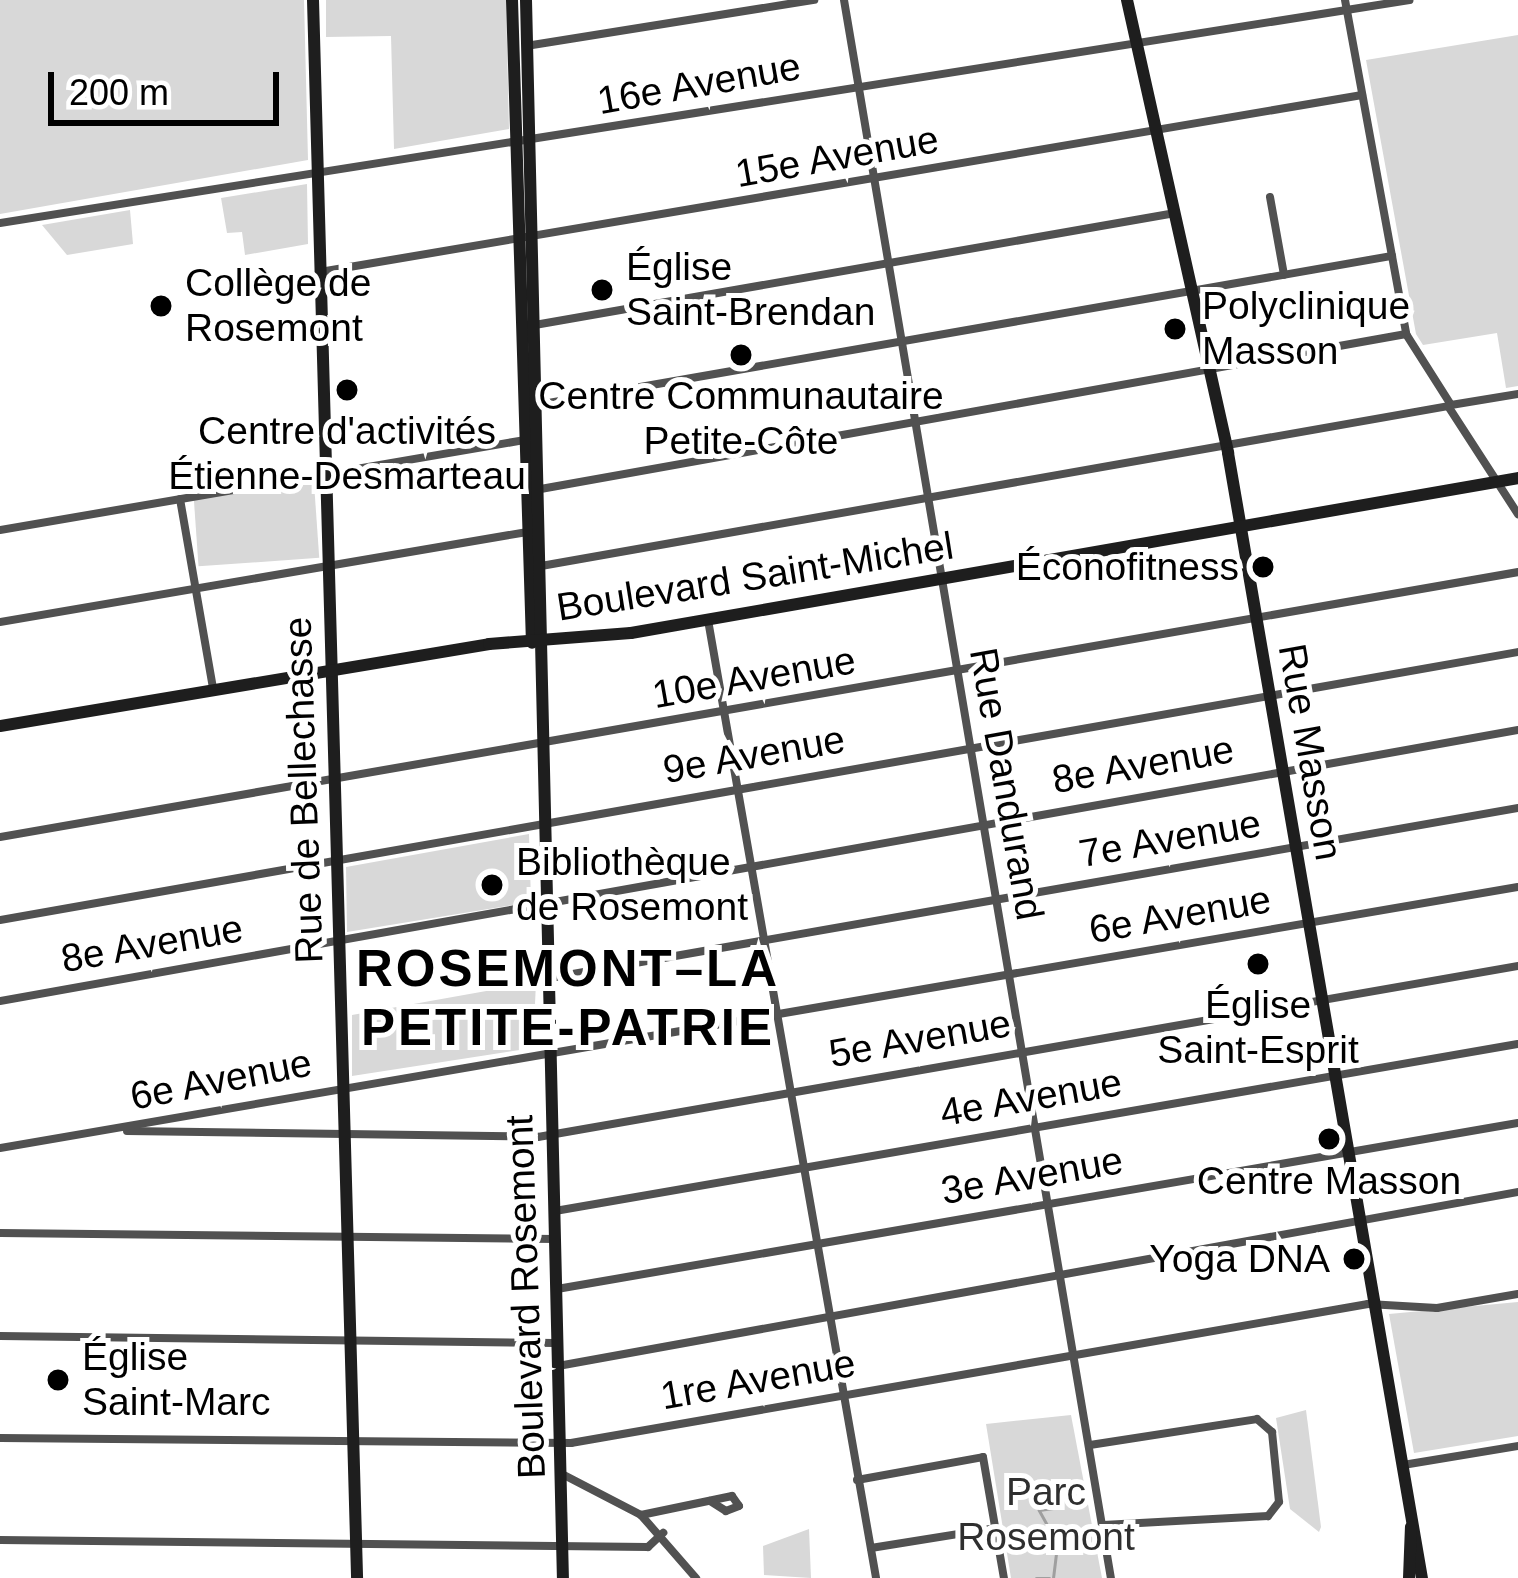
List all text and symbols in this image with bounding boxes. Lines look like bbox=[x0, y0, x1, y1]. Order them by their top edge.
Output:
street label: 16e Avenue bbox=[593, 43, 805, 125]
scale bar bbox=[54, 48, 285, 122]
text: 200 m bbox=[69, 72, 169, 113]
street label: 15e Avenue bbox=[731, 116, 943, 198]
place label: Église Saint-Brendan bbox=[626, 245, 875, 336]
place label: Collège de Rosemont bbox=[185, 261, 371, 352]
marker: Église Saint-Brendan bbox=[589, 277, 615, 303]
place label: Polyclinique Masson bbox=[1202, 284, 1410, 375]
marker: Collège de Rosemont bbox=[148, 293, 174, 319]
marker: Polyclinique Masson bbox=[1159, 313, 1191, 345]
marker: Centre Communautaire Petite-Côte bbox=[728, 342, 754, 368]
place label: Centre Communautaire Petite-Côte bbox=[538, 374, 944, 465]
marker: Centre d'activités Étienne-Desmarteau bbox=[334, 377, 360, 403]
place label: Centre d'activités Étienne-Desmarteau bbox=[168, 409, 526, 500]
street label: Boulevard Saint-Michel bbox=[553, 523, 957, 631]
place label: Éconofitness bbox=[1016, 544, 1239, 590]
marker: Éconofitness bbox=[1250, 554, 1276, 580]
street label: Rue de Bellechasse bbox=[275, 616, 333, 964]
street label: 10e Avenue bbox=[648, 637, 860, 719]
street label: Rue Masson bbox=[1268, 640, 1352, 864]
street label: Rue Dandurand bbox=[959, 644, 1053, 924]
street label: 9e Avenue bbox=[658, 716, 850, 794]
street label: 8e Avenue bbox=[1047, 726, 1239, 804]
street label: 7e Avenue bbox=[1074, 800, 1266, 878]
place label: Bibliothèque de Rosemont bbox=[516, 840, 748, 931]
marker: Bibliothèque de Rosemont bbox=[479, 872, 505, 898]
street label: 6e Avenue bbox=[1084, 876, 1276, 954]
street label: 8e Avenue bbox=[56, 905, 248, 983]
district label: ROSEMONT–LA PETITE-PATRIE bbox=[356, 939, 780, 1059]
marker: Église Saint-Esprit bbox=[1245, 951, 1271, 977]
place label: Église Saint-Esprit bbox=[1157, 983, 1359, 1074]
street label: 5e Avenue bbox=[824, 1000, 1016, 1078]
street label: 6e Avenue bbox=[125, 1039, 317, 1121]
street label: 4e Avenue bbox=[935, 1059, 1127, 1137]
street label: Boulevard Rosemont bbox=[496, 1114, 556, 1480]
marker: Centre Masson bbox=[1316, 1126, 1342, 1152]
street label: 3e Avenue bbox=[936, 1137, 1128, 1215]
place label: Centre Masson bbox=[1197, 1158, 1461, 1204]
place label: Yoga DNA bbox=[1149, 1236, 1330, 1282]
marker: Yoga DNA bbox=[1341, 1246, 1367, 1272]
place label: Église Saint-Marc bbox=[82, 1335, 271, 1426]
street label: 1re Avenue bbox=[656, 1340, 860, 1420]
marker: Église Saint-Marc bbox=[45, 1367, 71, 1393]
park label: Parc Rosemont bbox=[957, 1470, 1135, 1561]

